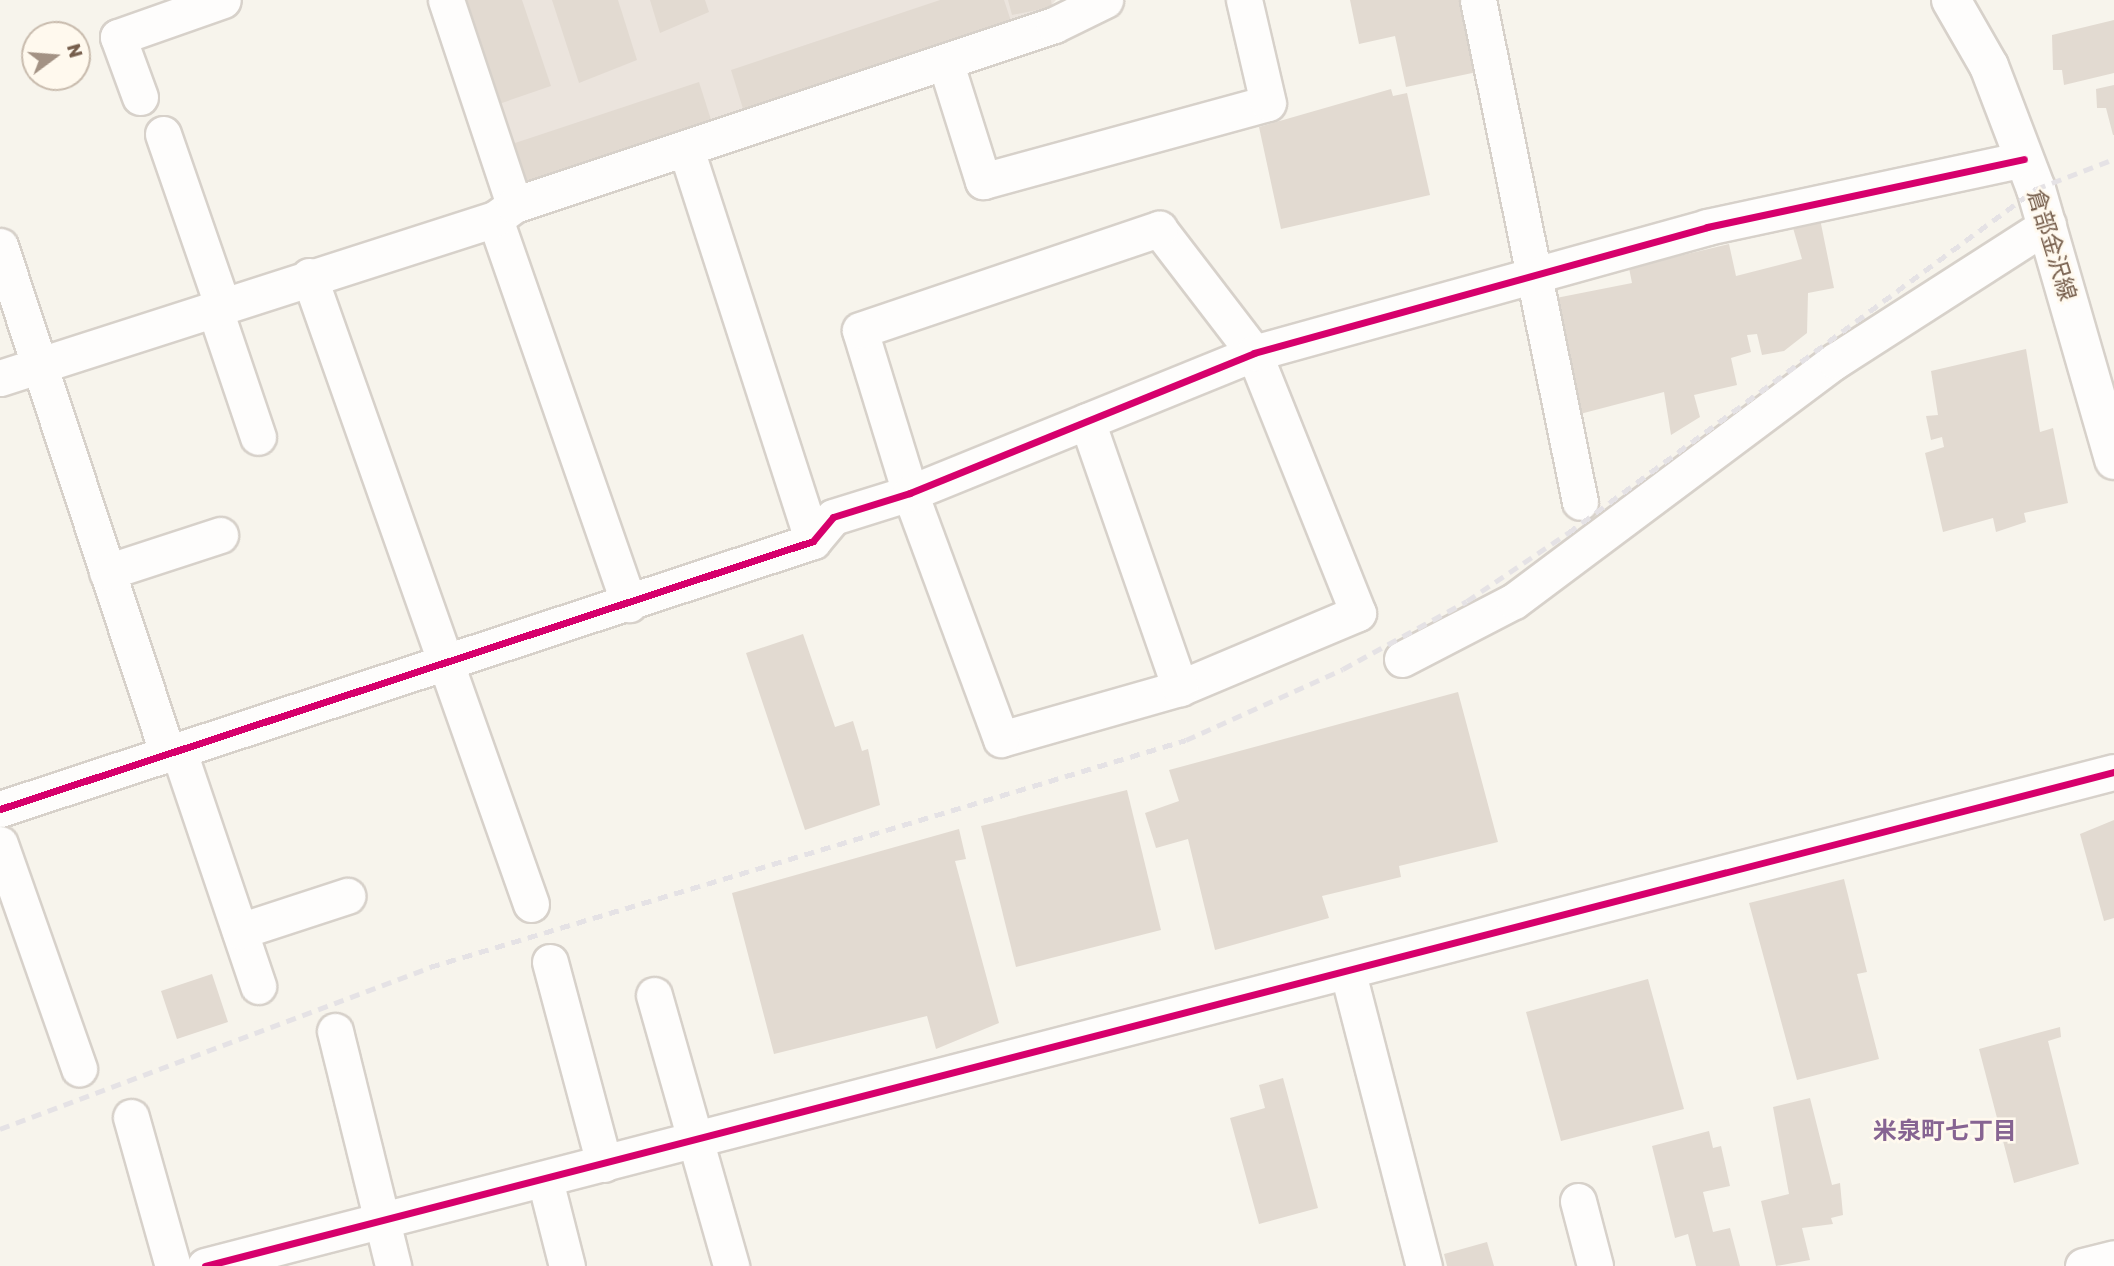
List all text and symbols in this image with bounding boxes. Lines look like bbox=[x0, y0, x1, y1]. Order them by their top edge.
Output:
north arrow bbox=[21, 21, 91, 91]
text: N bbox=[62, 41, 88, 60]
street label: 倉部金沢線 bbox=[2022, 186, 2082, 304]
district label: 米泉町七丁目 bbox=[1873, 1118, 2017, 1146]

